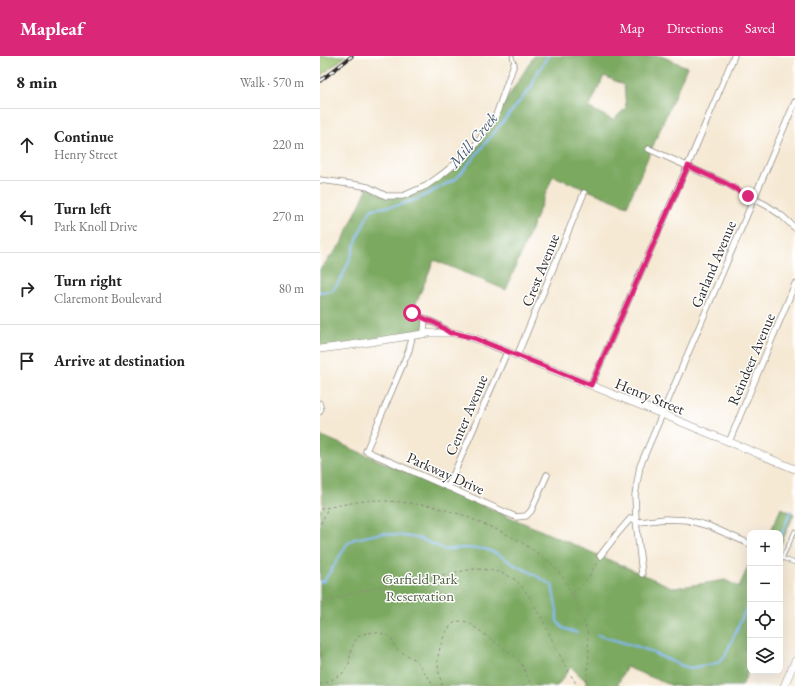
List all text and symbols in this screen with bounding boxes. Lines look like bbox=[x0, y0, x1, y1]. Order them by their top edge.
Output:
text: Mapleaf bbox=[20, 16, 84, 41]
text: Map bbox=[619, 19, 645, 37]
text: Directions bbox=[667, 19, 723, 37]
text: Saved bbox=[745, 19, 775, 37]
text: 8 min bbox=[16, 71, 57, 93]
text: Walk · 570 m bbox=[240, 74, 304, 91]
water label: Mill Creek bbox=[443, 107, 503, 173]
text: Continue bbox=[54, 127, 114, 146]
icon: ahead bbox=[16, 134, 38, 156]
text: 220 m bbox=[273, 136, 304, 153]
text: Henry Street bbox=[54, 146, 118, 163]
route end bbox=[739, 187, 757, 205]
text: Turn left bbox=[54, 199, 111, 218]
icon: left bbox=[16, 206, 38, 228]
text: 270 m bbox=[273, 208, 304, 225]
street label: Garland Avenue bbox=[686, 217, 740, 311]
text: Park Knoll Drive bbox=[54, 218, 137, 235]
street label: Crest Avenue bbox=[517, 231, 563, 309]
text: Turn right bbox=[54, 271, 122, 290]
icon: right bbox=[16, 278, 38, 300]
text: 80 m bbox=[279, 280, 304, 297]
text: Claremont Boulevard bbox=[54, 290, 162, 307]
route start bbox=[403, 304, 421, 322]
street label: Reindeer Avenue bbox=[723, 310, 779, 408]
icon: arrive bbox=[16, 350, 38, 372]
text: Arrive at destination bbox=[54, 351, 185, 370]
street label: Center Avenue bbox=[440, 372, 492, 458]
street label: Henry Street bbox=[612, 373, 688, 419]
street label: Parkway Drive bbox=[404, 447, 488, 499]
map controls bbox=[747, 530, 783, 674]
button: + bbox=[747, 530, 783, 566]
button: − bbox=[747, 566, 783, 602]
park label: Garfield Park Reservation bbox=[382, 569, 459, 605]
button: locate bbox=[747, 602, 783, 638]
button: layers bbox=[747, 638, 783, 674]

